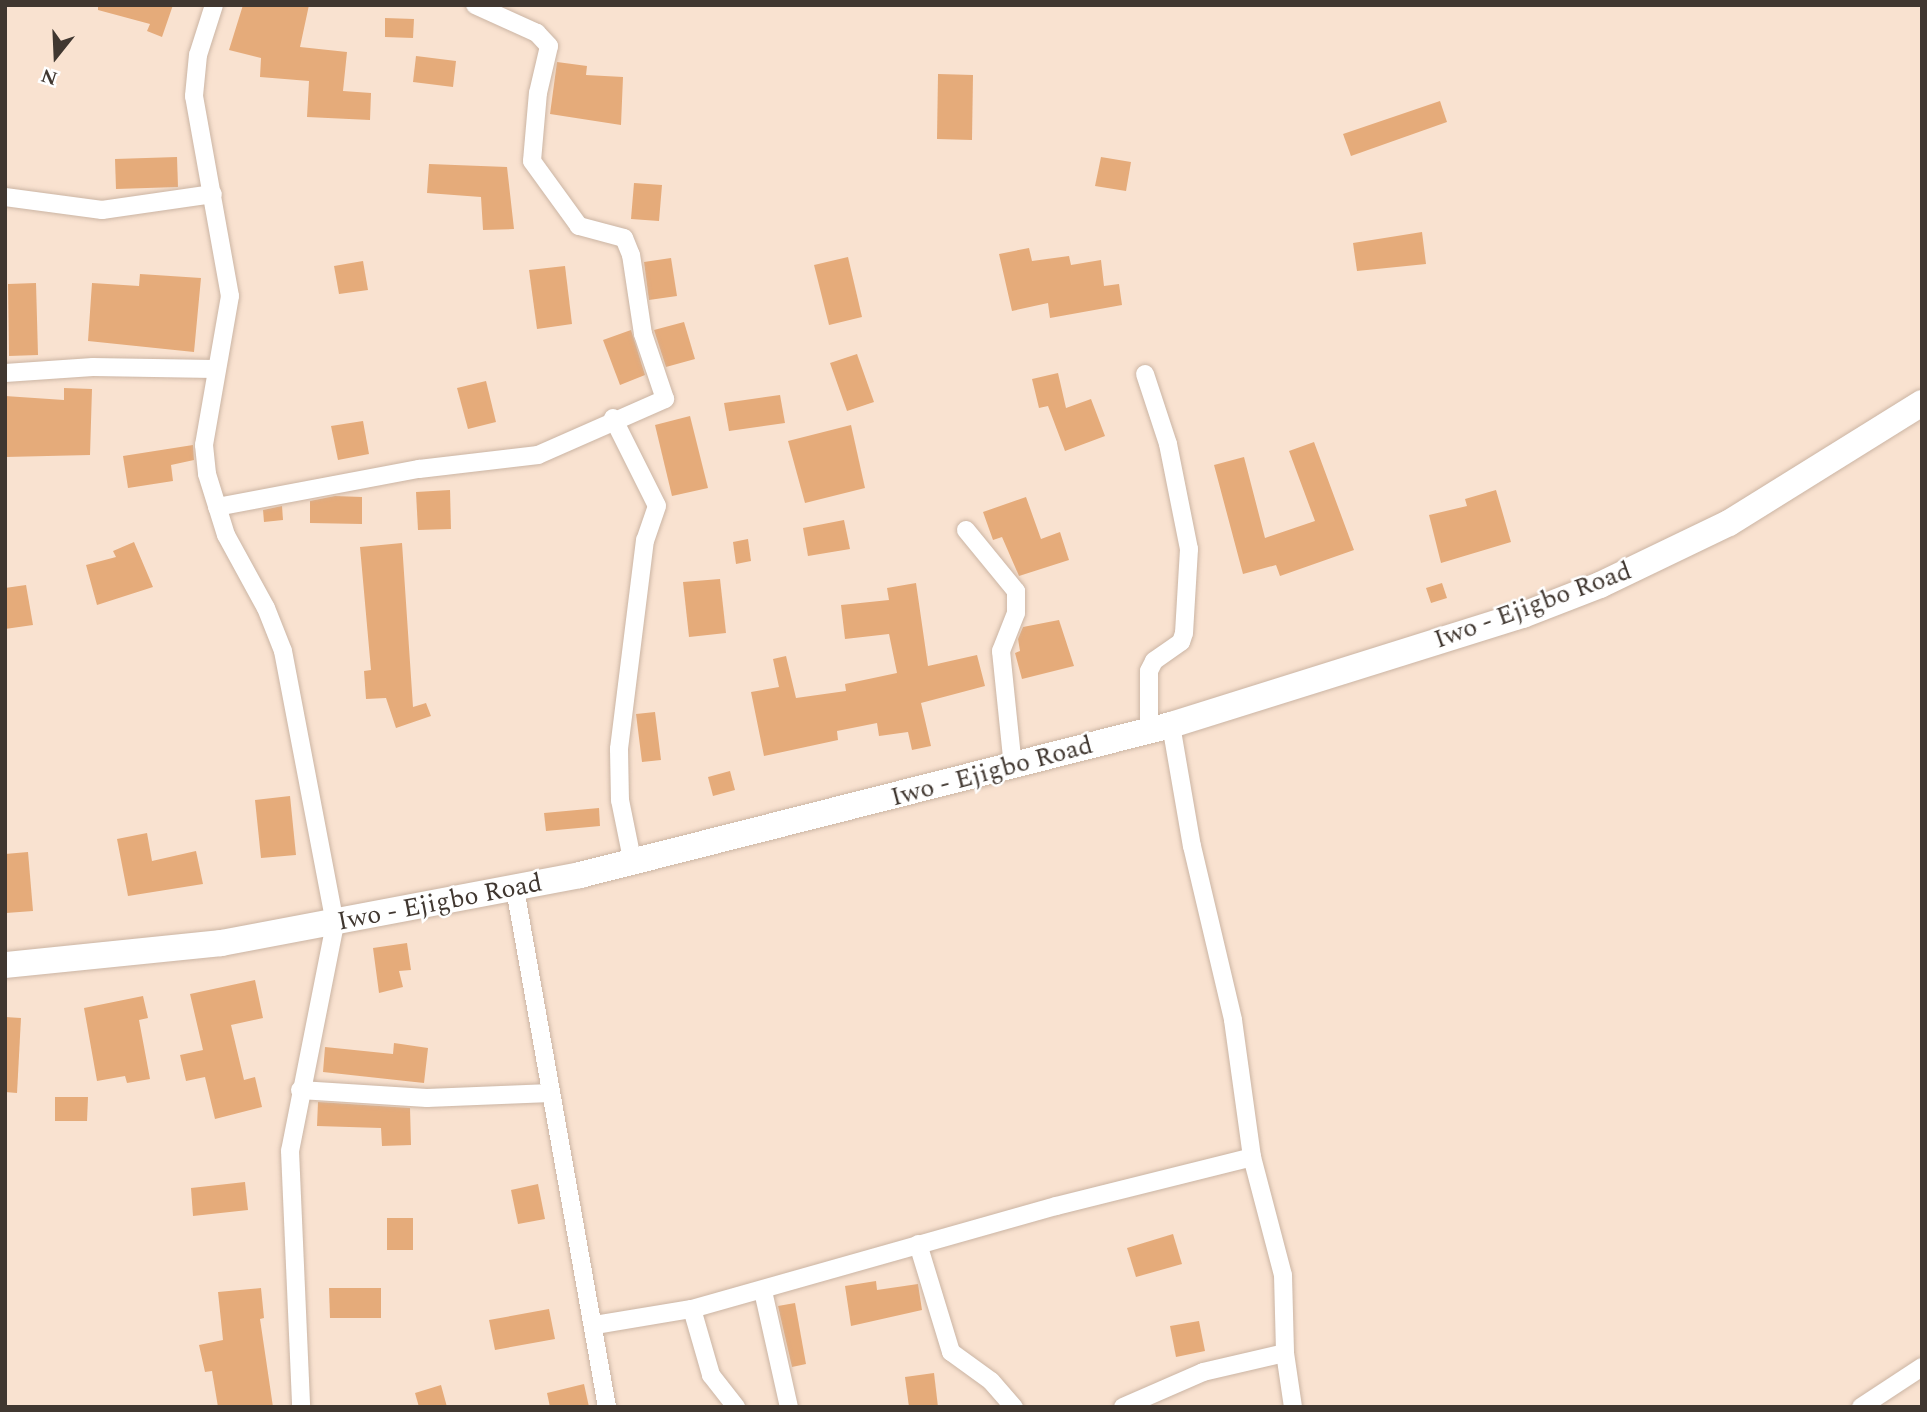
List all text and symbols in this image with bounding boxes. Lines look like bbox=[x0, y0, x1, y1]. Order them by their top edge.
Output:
north arrow bbox=[21, 21, 91, 91]
text: N bbox=[38, 60, 61, 93]
street label: Iwo - Ejigbo Road bbox=[1430, 556, 1636, 656]
street label: Iwo - Ejigbo Road bbox=[888, 730, 1096, 814]
street label: Iwo - Ejigbo Road bbox=[335, 868, 545, 938]

